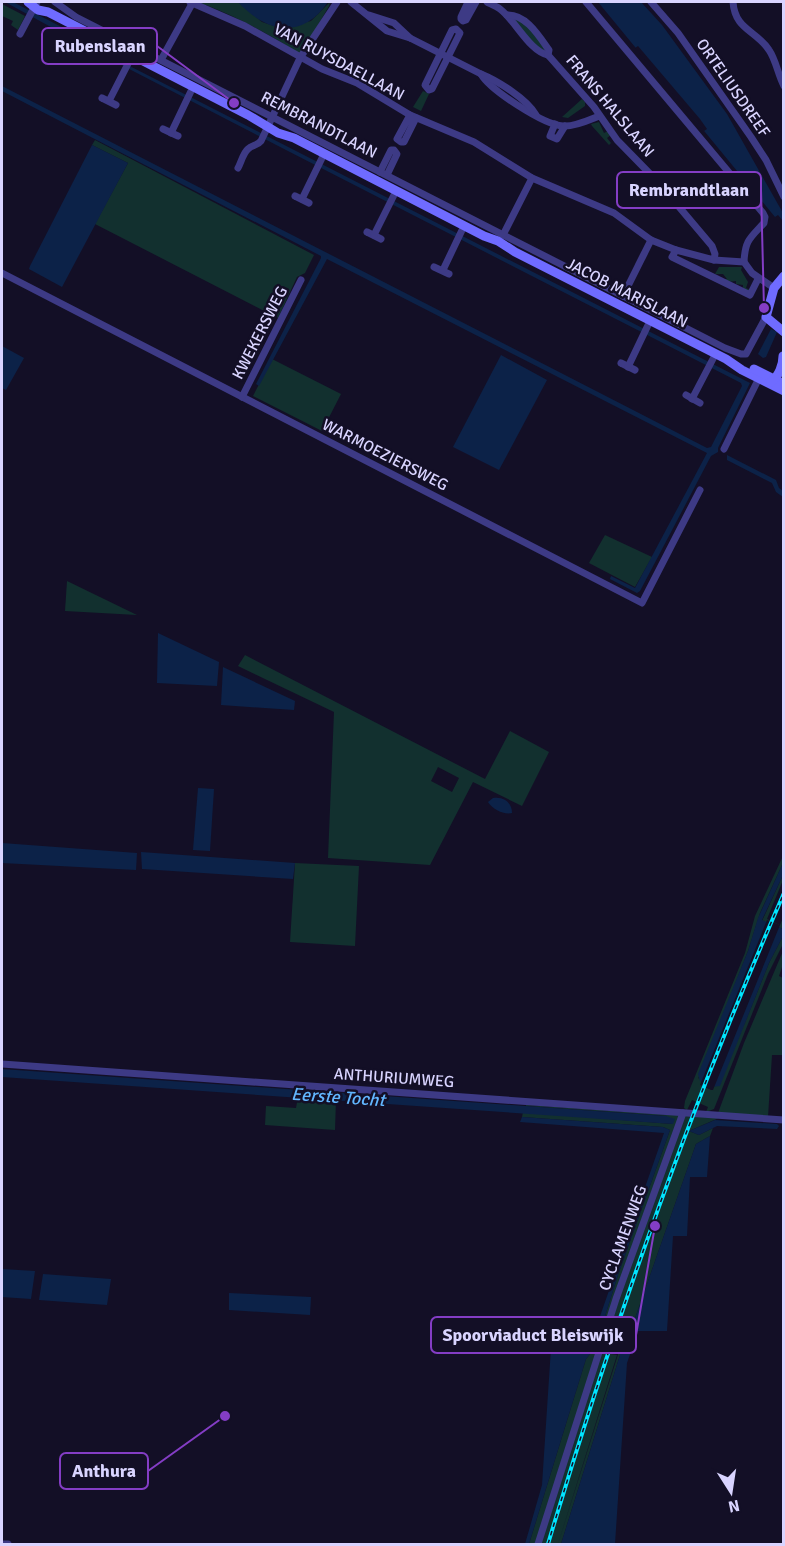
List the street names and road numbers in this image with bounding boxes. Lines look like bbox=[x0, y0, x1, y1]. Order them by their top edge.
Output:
street label: VAN RUYSDAELLAAN bbox=[270, 19, 408, 105]
street label: ORTELIUSDREEF bbox=[692, 35, 774, 141]
street label: FRANS HALSLAAN bbox=[561, 51, 659, 161]
street label: REMBRANDTLAAN bbox=[257, 87, 381, 163]
street label: JACOB MARISLAAN bbox=[563, 254, 691, 332]
street label: KWEKERSWEG bbox=[228, 283, 292, 383]
street label: WARMOEZIERSWEG bbox=[319, 415, 451, 495]
street label: ANTHURIUMWEG bbox=[333, 1064, 455, 1092]
street label: CYCLAMENWEG bbox=[595, 1183, 651, 1293]

